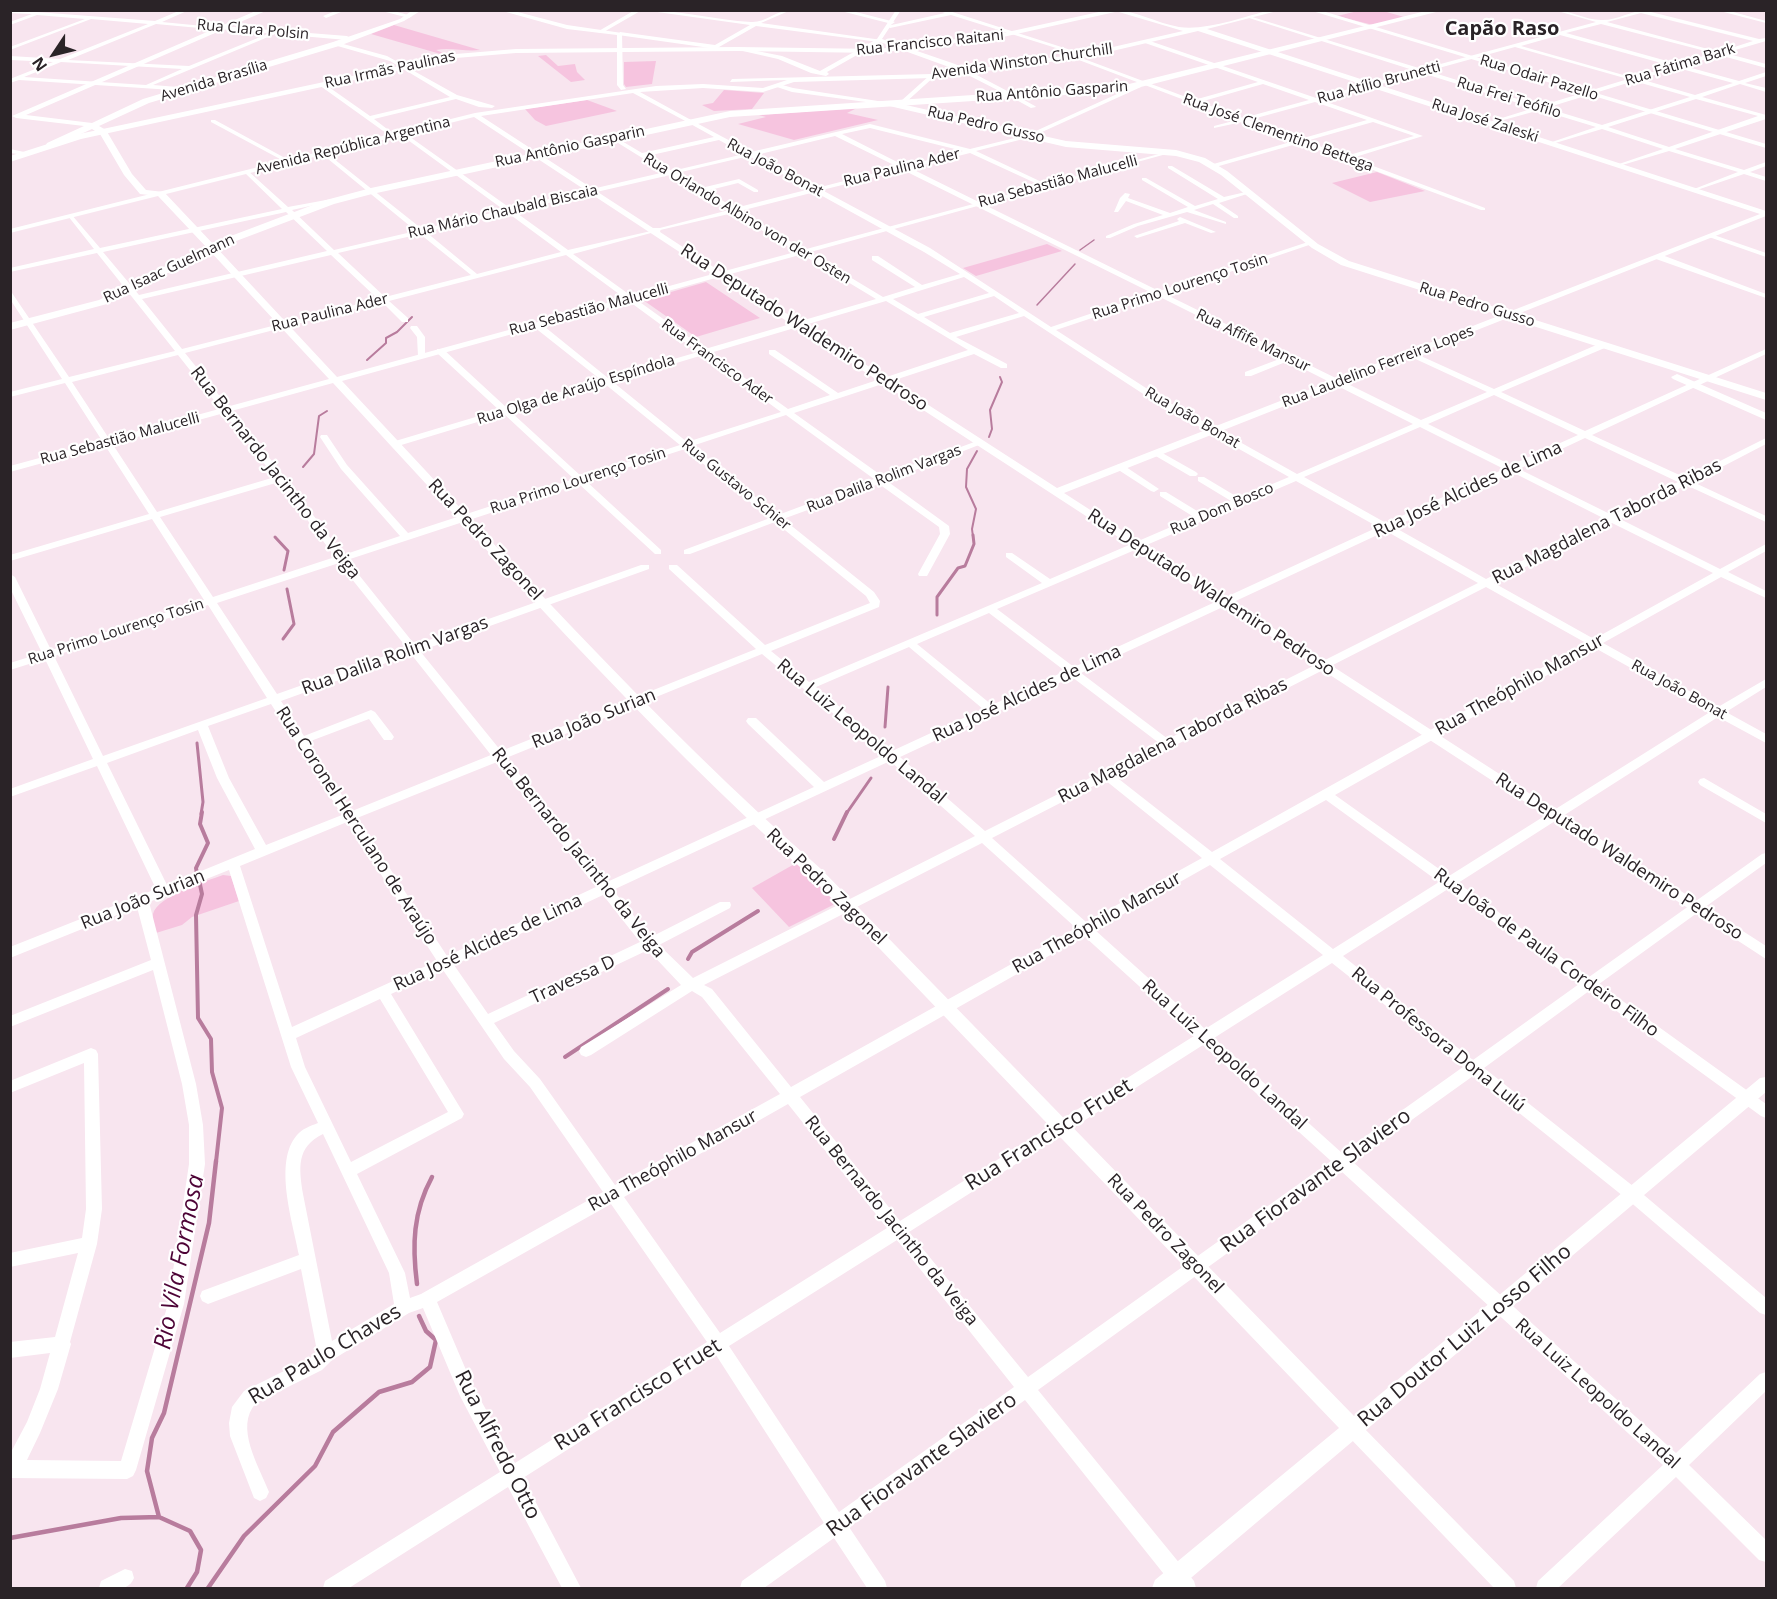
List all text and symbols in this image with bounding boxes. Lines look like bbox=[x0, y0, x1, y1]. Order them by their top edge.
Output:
street label: Rua Clara Polsin bbox=[196, 16, 310, 44]
district label: Capão Raso bbox=[1445, 17, 1559, 41]
north arrow bbox=[24, 24, 84, 84]
street label: Rua Francisco Raitani bbox=[855, 26, 1005, 60]
street label: Avenida Winston Churchill bbox=[930, 40, 1114, 84]
street label: Rua Fátima Bark bbox=[1623, 40, 1737, 90]
street label: Rua Irmãs Paulinas bbox=[323, 47, 457, 93]
street label: Rua Odair Pazello bbox=[1478, 51, 1600, 105]
text: N bbox=[27, 53, 52, 76]
street label: Avenida Brasília bbox=[158, 56, 270, 106]
street label: Rua Atílio Brunetti bbox=[1315, 58, 1443, 108]
street label: Rua Frei Teófilo bbox=[1455, 74, 1563, 122]
street label: Rua Antônio Gasparin bbox=[975, 78, 1129, 106]
street label: Rua José Clementino Bettega bbox=[1180, 90, 1376, 176]
street label: Rua José Zaleski bbox=[1429, 95, 1541, 147]
street label: Rua Pedro Gusso bbox=[926, 103, 1046, 147]
street label: Avenida República Argentina bbox=[254, 113, 452, 179]
street label: Rua Antônio Gasparin bbox=[493, 122, 647, 172]
street label: Rua João Bonat bbox=[724, 135, 826, 201]
street label: Rua Paulina Ader bbox=[842, 145, 962, 191]
street label: Rua Orlando Albino von der Osten bbox=[640, 150, 854, 288]
street label: Rua Sebastião Malucelli bbox=[976, 152, 1140, 212]
street label: Rua Mário Chaubald Biscaia bbox=[406, 181, 600, 243]
street label: Rua Isaac Guelmann bbox=[101, 231, 237, 307]
street label: Rua Deputado Waldemiro Pedroso bbox=[676, 240, 932, 416]
street label: Rua Primo Lourenço Tosin bbox=[1090, 250, 1270, 324]
street label: Rua Pedro Gusso bbox=[1417, 279, 1537, 331]
street label: Rua Sebastião Malucelli bbox=[507, 280, 671, 340]
street label: Rua Paulina Ader bbox=[270, 290, 390, 336]
street label: Rua Affife Mansur bbox=[1193, 306, 1313, 376]
street label: Rua Francisco Ader bbox=[658, 315, 776, 409]
street label: Rua Laudelino Ferreira Lopes bbox=[1280, 322, 1476, 412]
street label: Rua Olga de Araújo Espíndola bbox=[475, 351, 677, 429]
street label: Rua Bernardo Jacintho da Veiga bbox=[185, 362, 365, 584]
street label: Rua João Bonat bbox=[1141, 384, 1243, 452]
street label: Rua Sebastião Malucelli bbox=[38, 409, 202, 469]
street label: Rua Gustavo Schier bbox=[678, 436, 794, 534]
street label: Rua José Alcides de Lima bbox=[1370, 437, 1566, 543]
street label: Rua Dalila Rolim Vargas bbox=[804, 441, 964, 517]
street label: Rua Primo Lourenço Tosin bbox=[488, 444, 668, 518]
street label: Rua Magdalena Taborda Ribas bbox=[1489, 455, 1725, 589]
street label: Rua Pedro Zagonel bbox=[423, 475, 547, 605]
street label: Rua Dom Bosco bbox=[1168, 479, 1276, 539]
street label: Rua Deputado Waldemiro Pedroso bbox=[1083, 505, 1339, 681]
street label: Rua Primo Lourenço Tosin bbox=[26, 595, 206, 669]
street label: Rua Dalila Rolim Vargas bbox=[299, 612, 491, 700]
street label: Rua Theóphilo Mansur bbox=[1432, 630, 1608, 740]
street label: Rua José Alcides de Lima bbox=[929, 641, 1125, 747]
street label: Rua Luiz Leopoldo Landal bbox=[772, 655, 950, 809]
street label: Rua João Bonat bbox=[1628, 656, 1730, 724]
street label: Rua Magdalena Taborda Ribas bbox=[1055, 674, 1291, 808]
street label: Rua João Surian bbox=[529, 684, 659, 754]
street label: Rua Coronel Herculano de Araújo bbox=[271, 703, 441, 949]
street label: Rua Bernardo Jacintho da Veiga bbox=[487, 744, 669, 962]
street label: Rua Deputado Waldemiro Pedroso bbox=[1491, 769, 1747, 945]
street label: Rua Pedro Zagonel bbox=[762, 824, 890, 950]
street label: Rua João de Paula Cordeiro Filho bbox=[1429, 864, 1663, 1042]
street label: Rua João Surian bbox=[78, 865, 208, 935]
street label: Rua Theóphilo Mansur bbox=[1009, 868, 1185, 978]
street label: Rua José Alcides de Lima bbox=[390, 890, 586, 996]
street label: Travessa D bbox=[527, 951, 619, 1009]
street label: Rua Professora Dona Lulú bbox=[1347, 963, 1529, 1117]
street label: Rua Luiz Leopoldo Landal bbox=[1137, 975, 1311, 1135]
street label: Rua Francisco Fruet bbox=[961, 1073, 1137, 1197]
street label: Rua Fioravante Slaviero bbox=[1216, 1103, 1416, 1259]
street label: Rua Theóphilo Mansur bbox=[585, 1106, 761, 1216]
street label: Rua Bernardo Jacintho da Veiga bbox=[800, 1112, 982, 1330]
street label: Rua Pedro Zagonel bbox=[1102, 1170, 1228, 1298]
water label: Rio Vila Formosa bbox=[149, 1172, 211, 1352]
street label: Rua Doutor Luiz Losso Filho bbox=[1353, 1239, 1577, 1433]
street label: Rua Paulo Chaves bbox=[244, 1299, 406, 1411]
street label: Rua Luiz Leopoldo Landal bbox=[1510, 1314, 1684, 1474]
street label: Rua Francisco Fruet bbox=[550, 1333, 726, 1457]
street label: Rua Alfredo Otto bbox=[449, 1366, 545, 1524]
street label: Rua Fioravante Slaviero bbox=[822, 1387, 1022, 1543]

